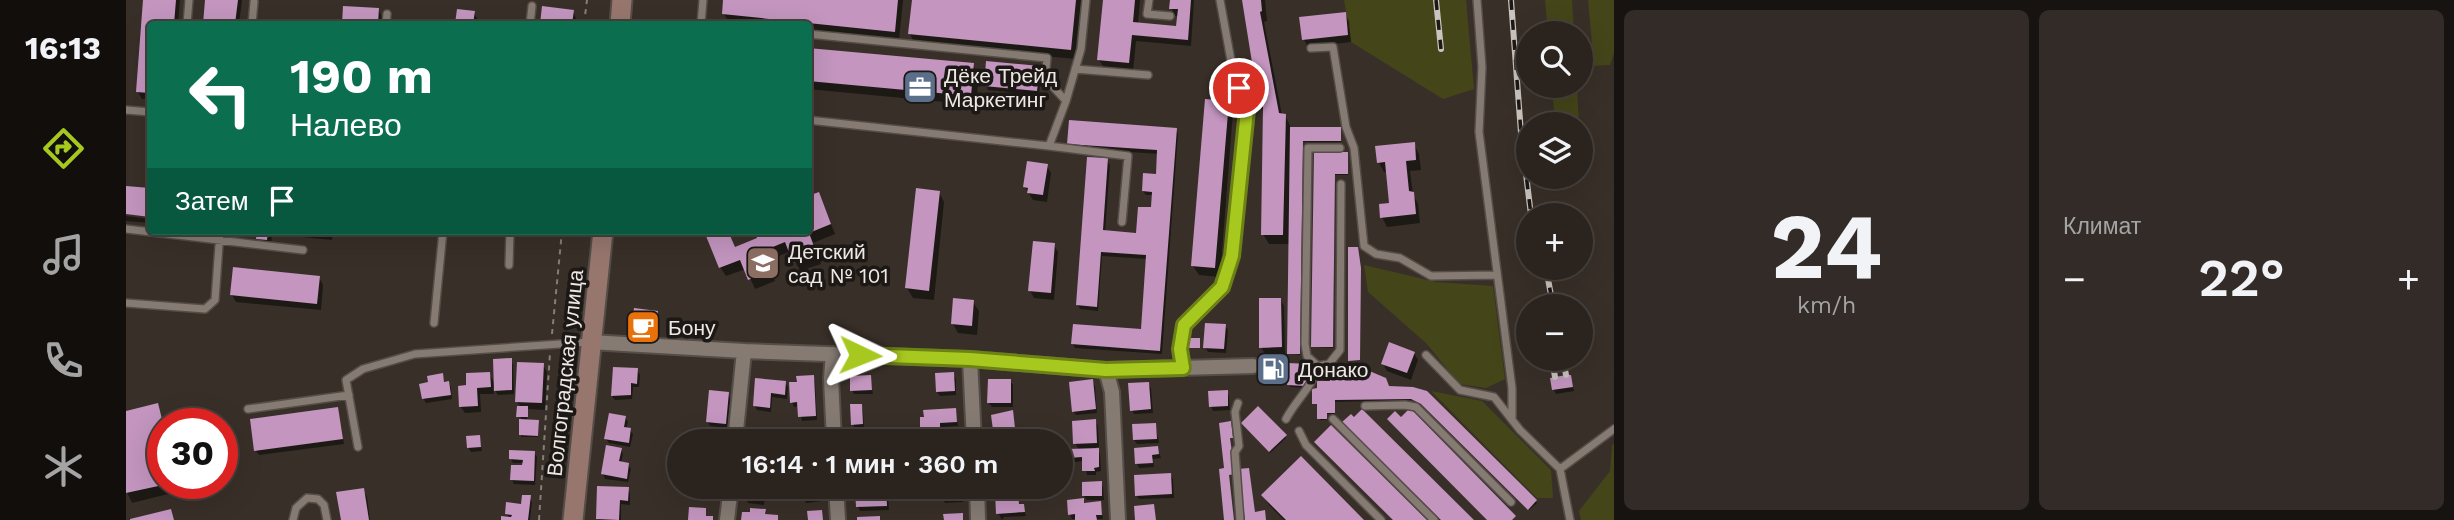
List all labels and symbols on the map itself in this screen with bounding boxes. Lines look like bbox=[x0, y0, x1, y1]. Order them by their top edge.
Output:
pin bbox=[1209, 58, 1269, 118]
place label: Дёке Трейд Маркетинг bbox=[944, 63, 1057, 112]
office icon: Дёке Трейд Маркетинг bbox=[901, 68, 939, 106]
place label: Детский сад № 101 bbox=[788, 239, 889, 288]
school or university icon: Детский сад № 101 bbox=[744, 244, 782, 282]
street label: Волгоградская улица bbox=[542, 268, 588, 478]
cafe icon: Бону bbox=[624, 308, 662, 346]
place label: Бону bbox=[668, 315, 716, 340]
position arrow bbox=[823, 318, 897, 392]
fuel station icon: Донако bbox=[1254, 350, 1292, 388]
place label: Донако bbox=[1298, 357, 1369, 382]
speed limit sign: 30 bbox=[147, 408, 238, 499]

